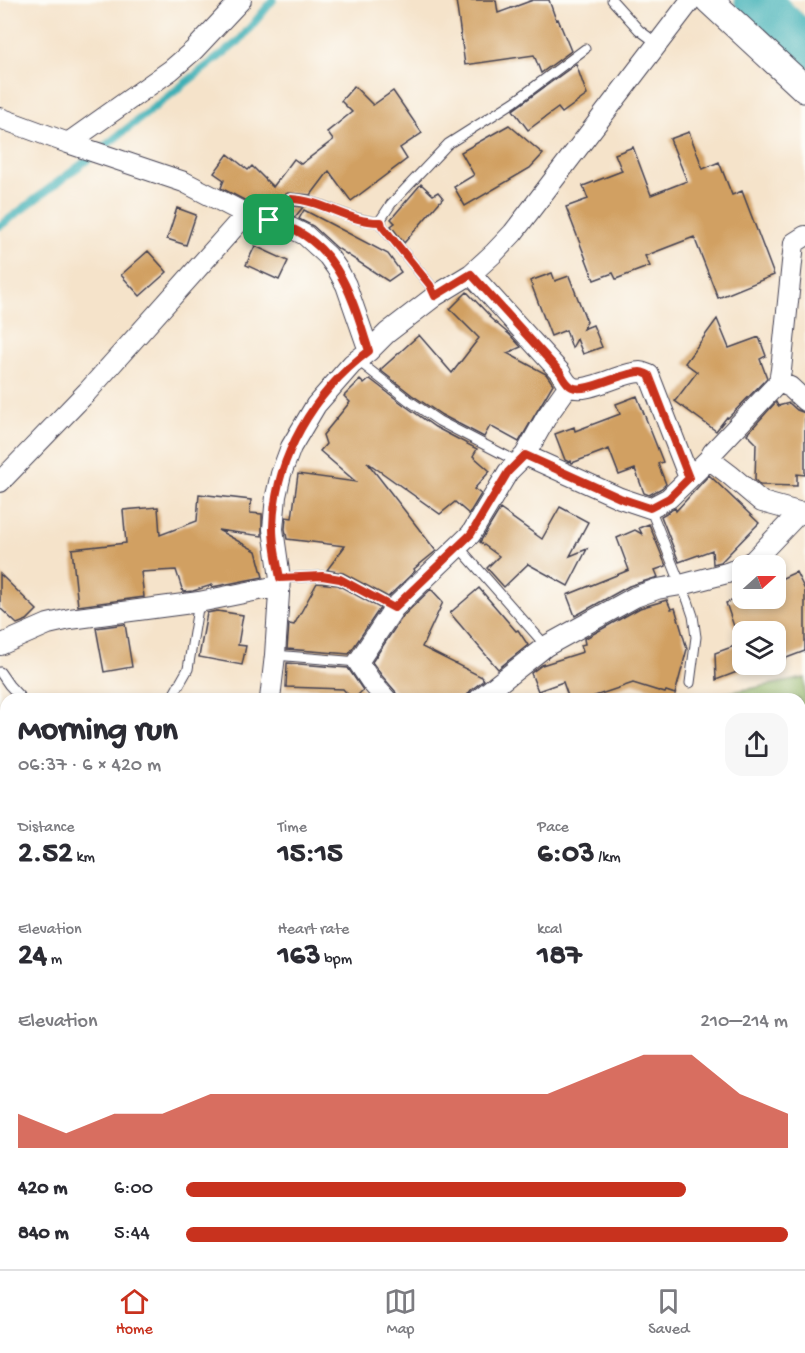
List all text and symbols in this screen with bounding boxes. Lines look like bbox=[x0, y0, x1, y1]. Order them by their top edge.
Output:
pin bbox=[243, 194, 294, 245]
icon: arrive bbox=[252, 203, 285, 236]
north arrow bbox=[732, 555, 786, 609]
map controls bbox=[732, 555, 786, 675]
button: layers bbox=[732, 621, 786, 675]
text: Morning run bbox=[18, 713, 178, 751]
button: share bbox=[725, 713, 788, 776]
text: 06:37 · 6 × 420 m bbox=[18, 755, 161, 778]
text: Distance bbox=[18, 819, 75, 838]
text: Time bbox=[278, 819, 307, 838]
text: Pace bbox=[537, 819, 569, 838]
text: 2.52 bbox=[18, 838, 73, 873]
text: 15:15 bbox=[278, 838, 343, 873]
text: 6:03 bbox=[537, 838, 595, 873]
text: km bbox=[73, 849, 95, 868]
text: /km bbox=[595, 849, 621, 868]
text: Elevation bbox=[18, 921, 82, 940]
text: Heart rate bbox=[278, 921, 349, 940]
text: kcal bbox=[537, 921, 562, 940]
text: 24 bbox=[18, 940, 47, 975]
text: 163 bbox=[278, 940, 321, 975]
text: 187 bbox=[537, 940, 581, 975]
text: m bbox=[47, 951, 62, 970]
text: bpm bbox=[321, 951, 352, 970]
text: Elevation bbox=[18, 1011, 98, 1034]
text: 210–214 m bbox=[700, 1011, 788, 1034]
text: 420 m bbox=[18, 1178, 68, 1201]
text: 6:00 bbox=[114, 1178, 153, 1201]
text: 840 m bbox=[18, 1223, 69, 1246]
text: 5:44 bbox=[114, 1223, 150, 1246]
tab: Home bbox=[116, 1285, 153, 1340]
tab: Map bbox=[384, 1285, 417, 1340]
tab: Saved bbox=[648, 1285, 689, 1340]

